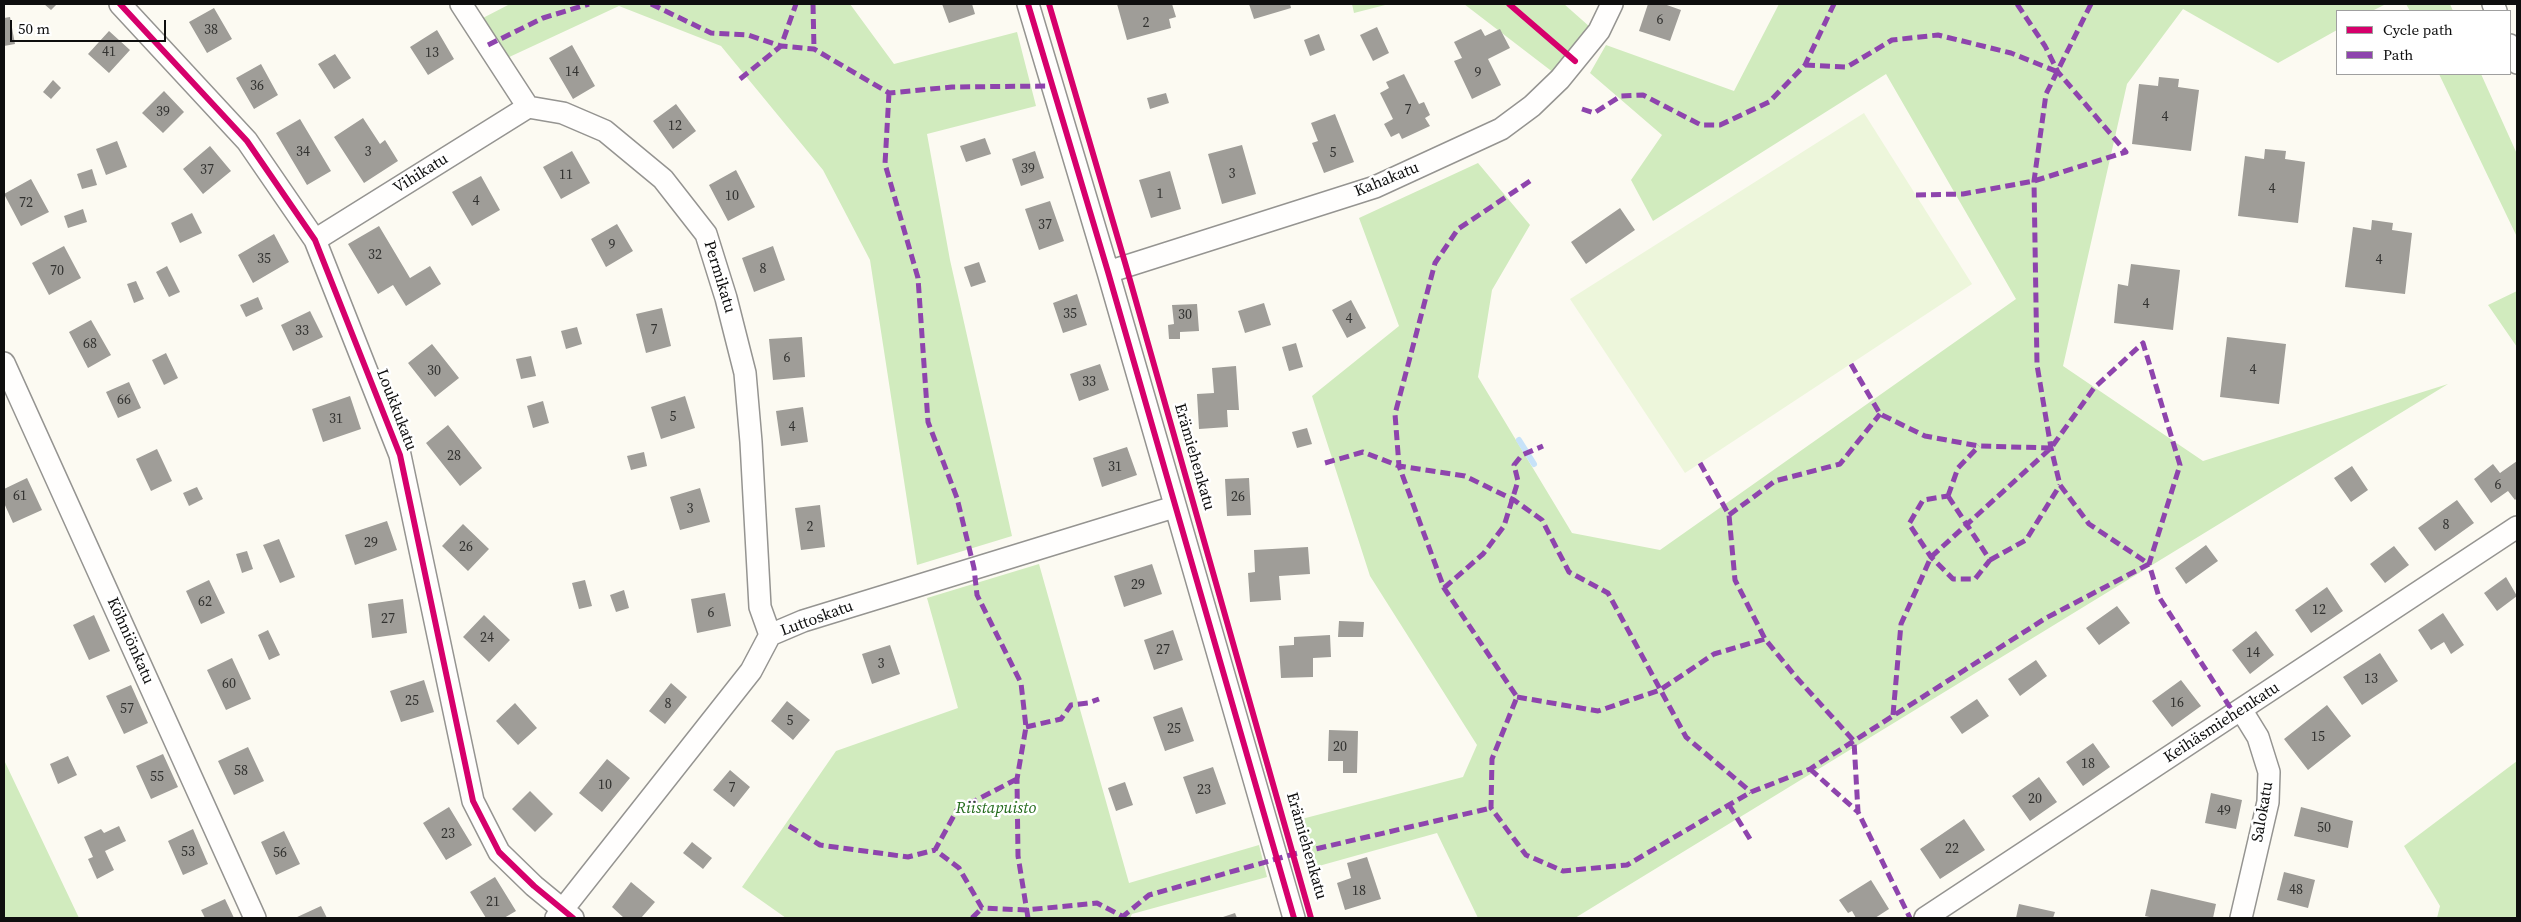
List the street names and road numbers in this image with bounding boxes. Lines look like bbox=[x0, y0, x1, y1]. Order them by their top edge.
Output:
street label: Vihikatu bbox=[390, 150, 452, 198]
street label: Kahakatu bbox=[1352, 158, 1422, 202]
street label: Permikatu bbox=[699, 239, 739, 315]
street label: Loukkukatu bbox=[372, 367, 420, 453]
street label: Erämiehenkatu bbox=[1170, 401, 1218, 513]
street label: Köhniönkatu bbox=[102, 595, 158, 687]
street label: Luttoskatu bbox=[778, 597, 856, 641]
street label: Keihäsmiehenkatu bbox=[2161, 678, 2283, 768]
street label: Salokatu bbox=[2248, 780, 2278, 844]
street label: Erämiehenkatu bbox=[1282, 790, 1330, 902]

